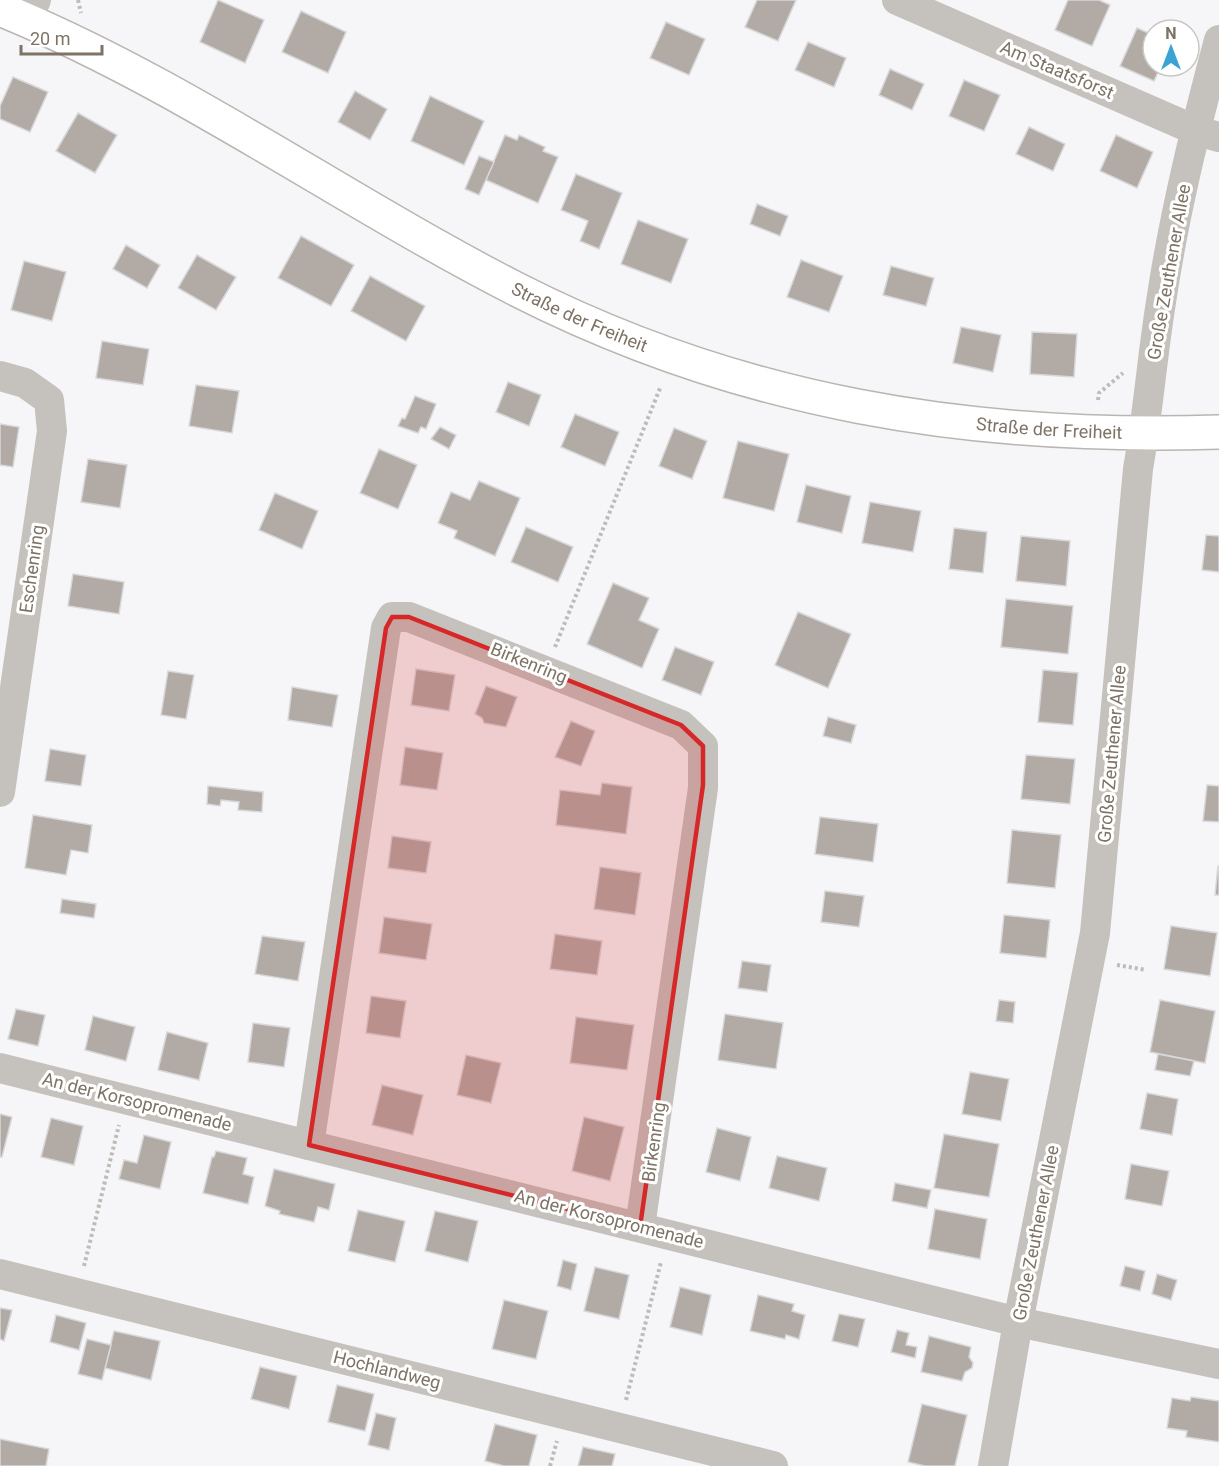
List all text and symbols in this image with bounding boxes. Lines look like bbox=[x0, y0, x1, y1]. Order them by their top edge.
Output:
scale bar bbox=[21, 18, 102, 56]
north arrow bbox=[1141, 18, 1201, 78]
text: N bbox=[1165, 24, 1177, 43]
text: 20 m bbox=[30, 28, 70, 49]
street label: Am Staatsforst bbox=[997, 36, 1117, 103]
street label: Große Zeuthener Allee bbox=[1143, 182, 1194, 361]
street label: Straße der Freiheit bbox=[508, 278, 651, 356]
street label: Straße der Freiheit bbox=[975, 413, 1123, 443]
street label: Eschenring bbox=[15, 523, 48, 614]
street label: Birkenring bbox=[488, 638, 571, 687]
street label: Große Zeuthener Allee bbox=[1093, 664, 1130, 844]
street label: An der Korsopromenade bbox=[40, 1068, 234, 1135]
street label: Birkenring bbox=[637, 1101, 670, 1183]
street label: Große Zeuthener Allee bbox=[1008, 1143, 1063, 1322]
street label: An der Korsopromenade bbox=[512, 1185, 706, 1252]
street label: Hochlandweg bbox=[331, 1346, 443, 1393]

